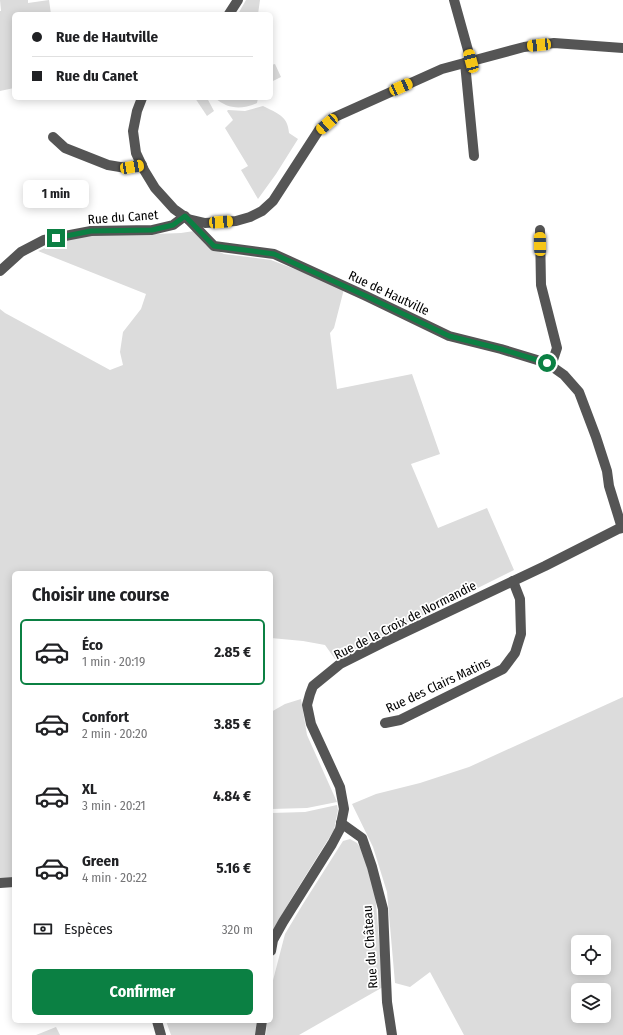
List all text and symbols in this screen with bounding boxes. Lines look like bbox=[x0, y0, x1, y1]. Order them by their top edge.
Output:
text: Rue de Hautville bbox=[56, 28, 158, 46]
car bbox=[526, 38, 552, 52]
car bbox=[462, 48, 480, 74]
text: Rue du Canet bbox=[56, 67, 138, 85]
car bbox=[388, 77, 414, 97]
car bbox=[314, 112, 340, 136]
car bbox=[119, 159, 145, 175]
callout: 1 min bbox=[23, 180, 89, 208]
text: 1 min bbox=[42, 186, 70, 201]
street label: Rue du Canet bbox=[87, 207, 159, 227]
car bbox=[209, 215, 233, 229]
route end bbox=[47, 229, 65, 247]
car bbox=[534, 232, 546, 256]
street label: Rue de Hautville bbox=[346, 268, 432, 318]
route start bbox=[538, 354, 556, 372]
street label: Rue de la Croix de Normandie bbox=[331, 578, 479, 662]
text: Choisir une course bbox=[32, 584, 169, 606]
icon: car bbox=[34, 634, 70, 670]
text: Éco bbox=[82, 636, 103, 654]
text: 2.85 € bbox=[214, 643, 251, 661]
text: 1 min · 20:19 bbox=[82, 654, 145, 669]
street label: Rue des Clairs Matins bbox=[383, 654, 493, 716]
icon: car bbox=[34, 706, 70, 742]
text: Confort bbox=[82, 708, 129, 726]
text: 3.85 € bbox=[214, 715, 251, 733]
text: 2 min · 20:20 bbox=[82, 726, 148, 741]
icon: car bbox=[34, 778, 70, 814]
text: XL bbox=[82, 780, 97, 798]
text: 4.84 € bbox=[213, 787, 251, 805]
text: 3 min · 20:21 bbox=[82, 798, 146, 813]
icon: car bbox=[34, 850, 70, 886]
text: Green bbox=[82, 852, 119, 870]
text: 5.16 € bbox=[216, 859, 251, 877]
text: 4 min · 20:22 bbox=[82, 870, 147, 885]
street label: Rue du Château bbox=[360, 905, 380, 989]
icon: cash bbox=[32, 918, 54, 940]
text: Espèces bbox=[64, 920, 113, 938]
text: 320 m bbox=[222, 922, 253, 937]
map controls bbox=[571, 935, 611, 1023]
button: locate bbox=[571, 935, 611, 975]
button: Confirmer bbox=[32, 969, 253, 1015]
button: layers bbox=[571, 983, 611, 1023]

